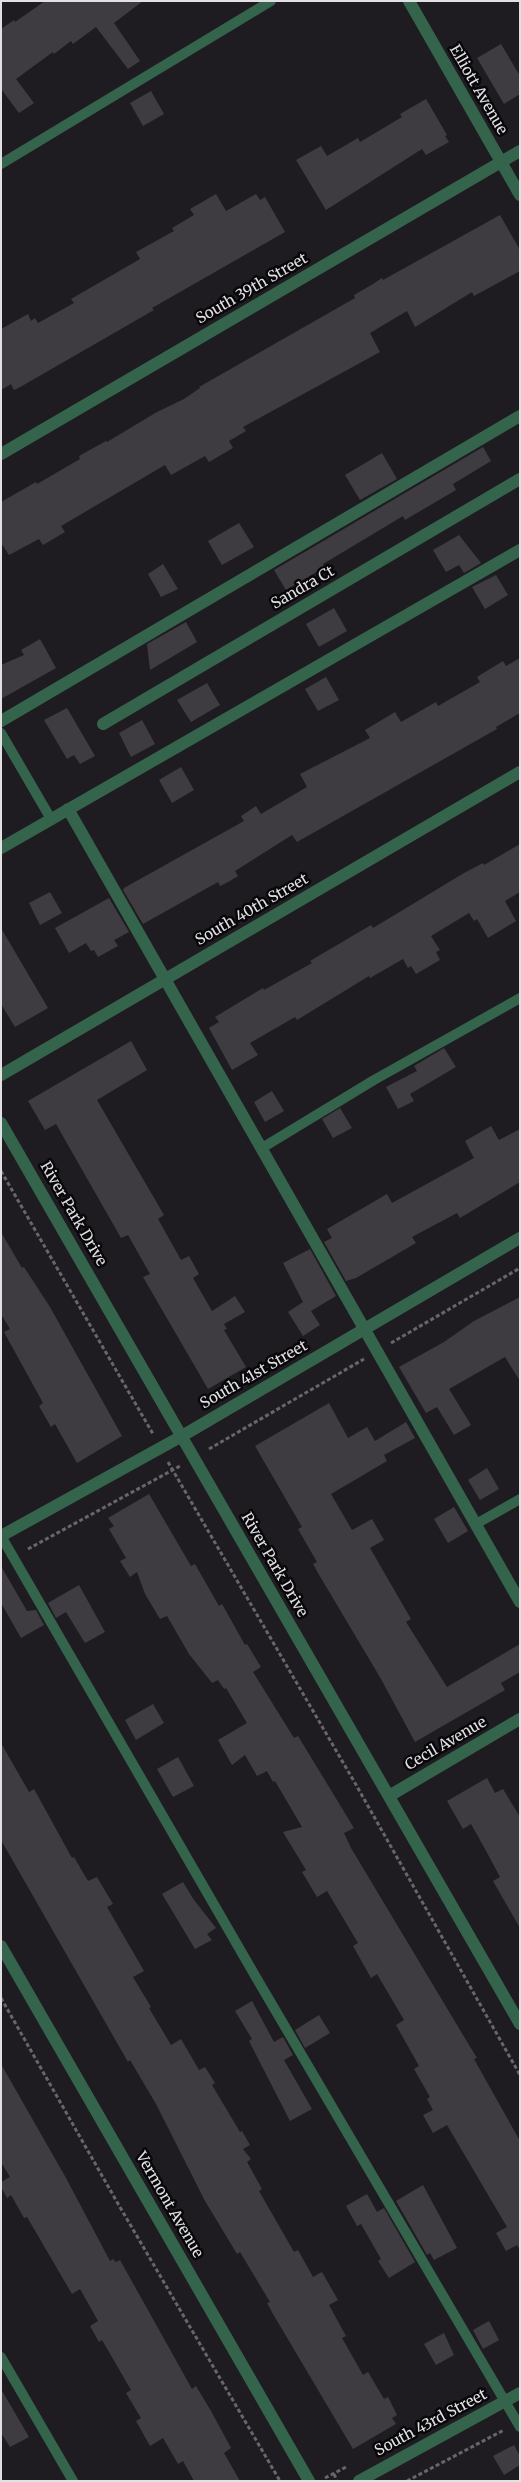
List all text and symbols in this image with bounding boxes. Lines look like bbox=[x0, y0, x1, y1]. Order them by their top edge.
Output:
street label: Elliott Avenue bbox=[445, 42, 511, 138]
street label: South 39th Street bbox=[193, 250, 311, 328]
street label: Sandra Ct bbox=[268, 563, 338, 613]
street label: South 40th Street bbox=[192, 870, 312, 950]
street label: River Park Drive bbox=[36, 1159, 110, 1269]
street label: South 41st Street bbox=[197, 1337, 311, 1413]
street label: River Park Drive bbox=[237, 1510, 311, 1620]
street label: Cecil Avenue bbox=[402, 1713, 490, 1775]
street label: Vermont Avenue bbox=[131, 2149, 207, 2261]
street label: South 43rd Street bbox=[372, 2386, 490, 2460]

